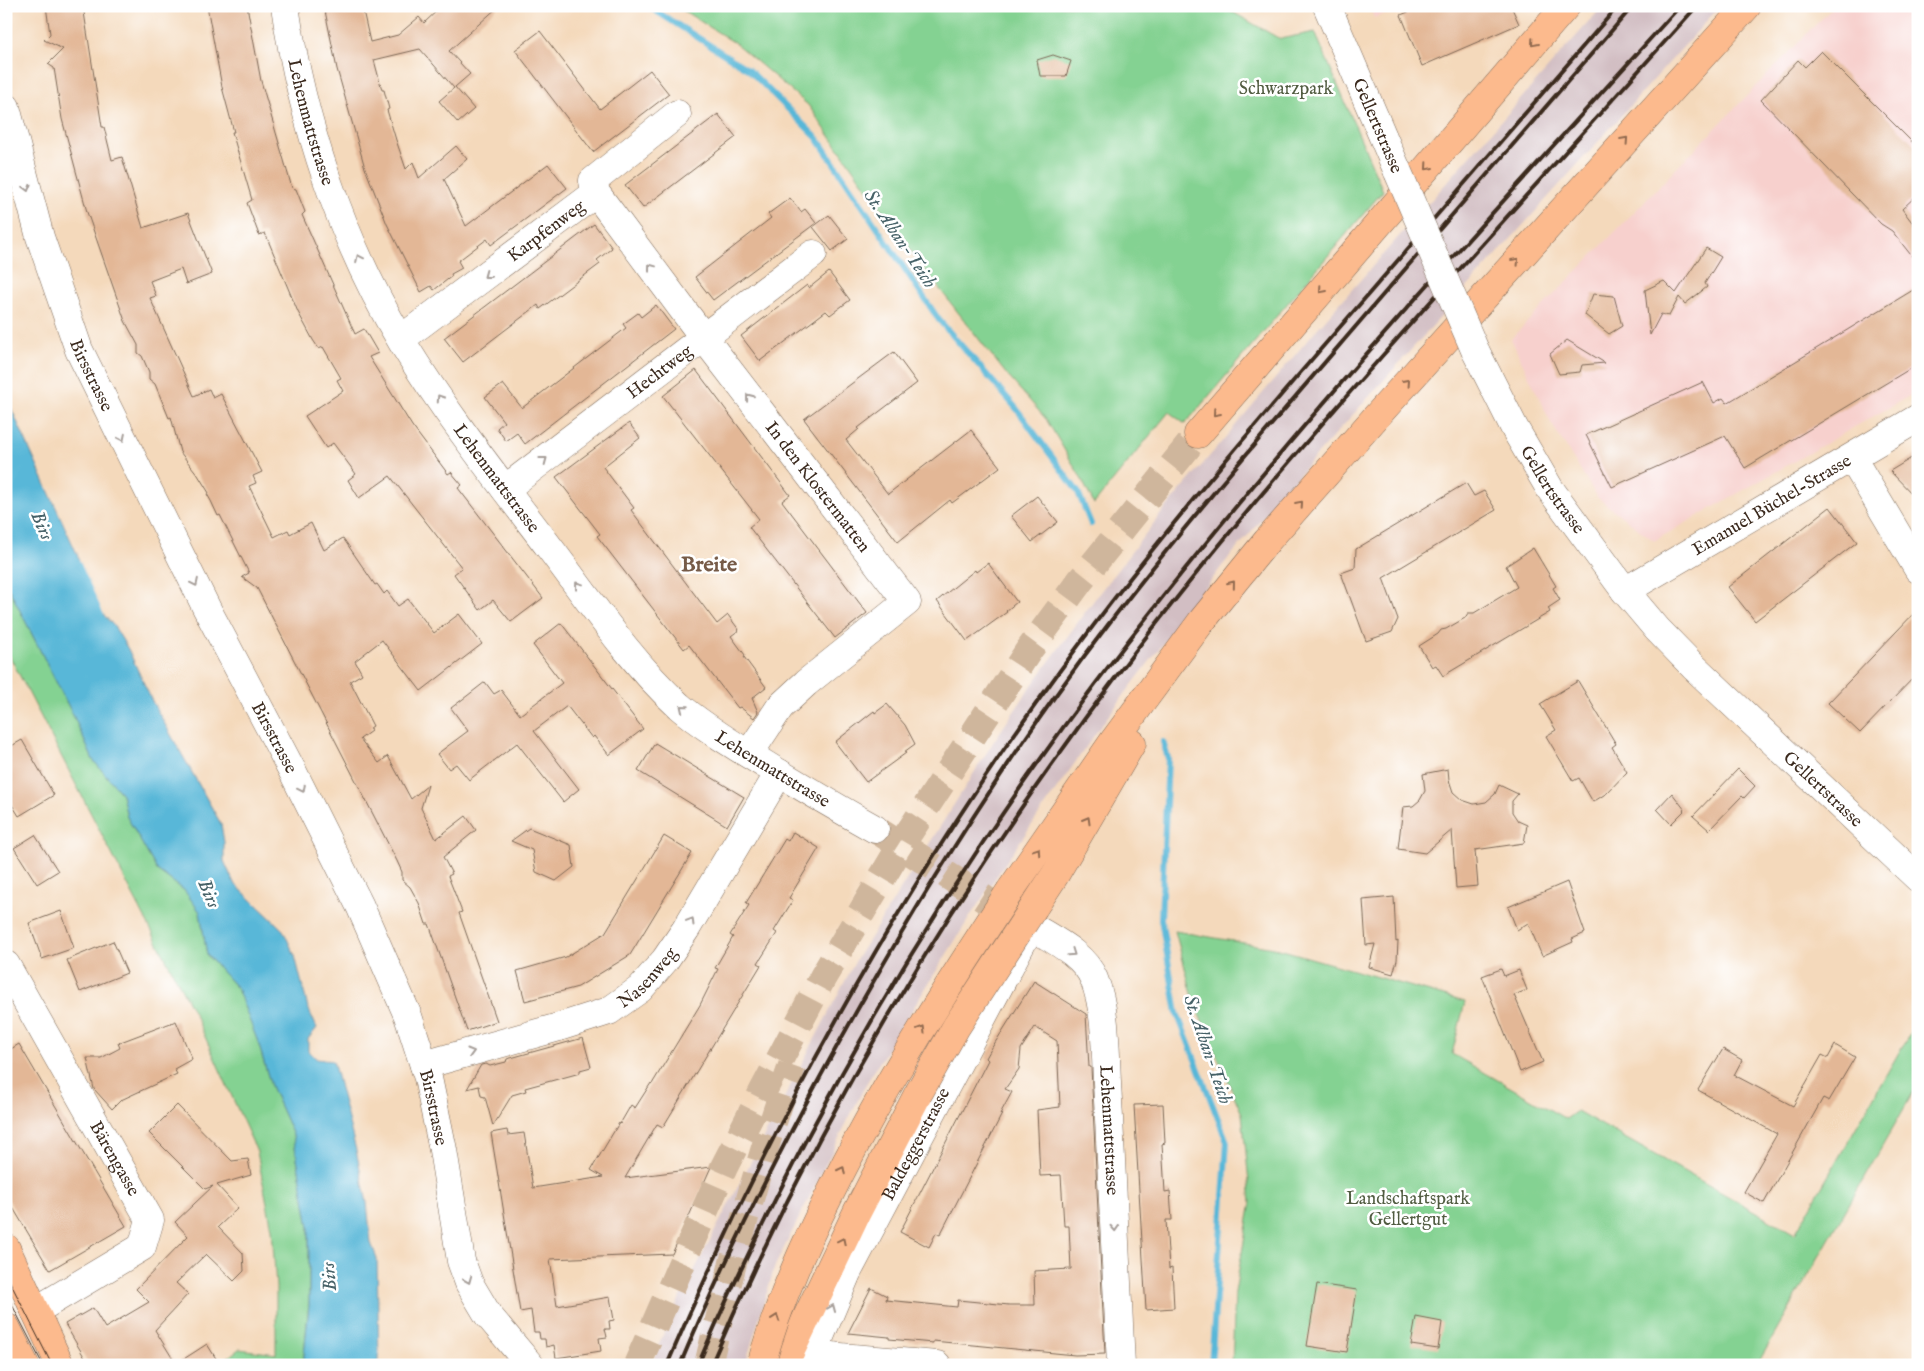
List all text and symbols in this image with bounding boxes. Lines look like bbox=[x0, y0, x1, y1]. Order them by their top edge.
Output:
one-way arrow bbox=[1531, 38, 1540, 47]
street label: Lehenmattstrasse bbox=[281, 57, 338, 189]
street label: Gellertstrasse bbox=[1346, 75, 1407, 177]
park label: Schwarzpark bbox=[1239, 78, 1334, 101]
one-way arrow bbox=[1619, 137, 1628, 146]
one-way arrow bbox=[1425, 161, 1434, 170]
one-way arrow bbox=[22, 184, 32, 192]
water label: St. Alban-Teich bbox=[858, 185, 941, 293]
street label: Karpfenweg bbox=[503, 195, 590, 268]
one-way arrow bbox=[354, 254, 365, 263]
one-way arrow bbox=[1510, 258, 1519, 267]
one-way arrow bbox=[648, 263, 657, 273]
one-way arrow bbox=[483, 269, 493, 278]
one-way arrow bbox=[1319, 284, 1328, 293]
street label: Birsstrasse bbox=[63, 337, 118, 416]
street label: Hechtweg bbox=[623, 340, 698, 405]
one-way arrow bbox=[1402, 378, 1411, 387]
one-way arrow bbox=[746, 393, 755, 402]
one-way arrow bbox=[437, 394, 446, 404]
one-way arrow bbox=[1214, 407, 1222, 416]
street label: In den Klostermatten bbox=[759, 417, 875, 558]
street label: Lehenmattstrasse bbox=[447, 420, 544, 538]
one-way arrow bbox=[116, 432, 126, 441]
street label: Gellertstrasse bbox=[1514, 442, 1589, 539]
street label: Emanuel Büchel-Strasse bbox=[1688, 450, 1856, 562]
one-way arrow bbox=[538, 457, 548, 466]
one-way arrow bbox=[1294, 501, 1302, 510]
water label: Birs bbox=[24, 508, 58, 544]
district label: Breite bbox=[681, 551, 737, 579]
one-way arrow bbox=[188, 578, 199, 587]
one-way arrow bbox=[575, 581, 584, 591]
one-way arrow bbox=[1227, 581, 1236, 590]
street label: Birsstrasse bbox=[245, 698, 302, 778]
one-way arrow bbox=[680, 705, 689, 714]
street label: Lehenmattstrasse bbox=[710, 726, 834, 814]
street label: Gellertstrasse bbox=[1778, 747, 1867, 833]
one-way arrow bbox=[296, 784, 306, 793]
one-way arrow bbox=[1080, 817, 1090, 826]
one-way arrow bbox=[1031, 847, 1040, 857]
water label: Birs bbox=[191, 876, 225, 912]
one-way arrow bbox=[685, 917, 695, 926]
street label: Nasenweg bbox=[614, 943, 683, 1014]
one-way arrow bbox=[1066, 947, 1076, 956]
water label: St. Alban-Teich bbox=[1177, 992, 1237, 1107]
one-way arrow bbox=[915, 1025, 925, 1034]
one-way arrow bbox=[466, 1047, 475, 1057]
street label: Lehenmattstrasse bbox=[1093, 1065, 1123, 1196]
street label: Birsstrasse bbox=[413, 1067, 452, 1148]
street label: Baldeggerstrasse bbox=[877, 1084, 956, 1205]
street label: Bärengasse bbox=[84, 1117, 144, 1201]
one-way arrow bbox=[836, 1166, 846, 1175]
park label: Landschaftspark Gellertgut bbox=[1346, 1188, 1470, 1232]
one-way arrow bbox=[1110, 1225, 1120, 1233]
one-way arrow bbox=[836, 1238, 846, 1247]
water label: Birs bbox=[317, 1261, 343, 1292]
one-way arrow bbox=[462, 1275, 472, 1284]
one-way arrow bbox=[826, 1304, 837, 1313]
one-way arrow bbox=[770, 1315, 780, 1323]

